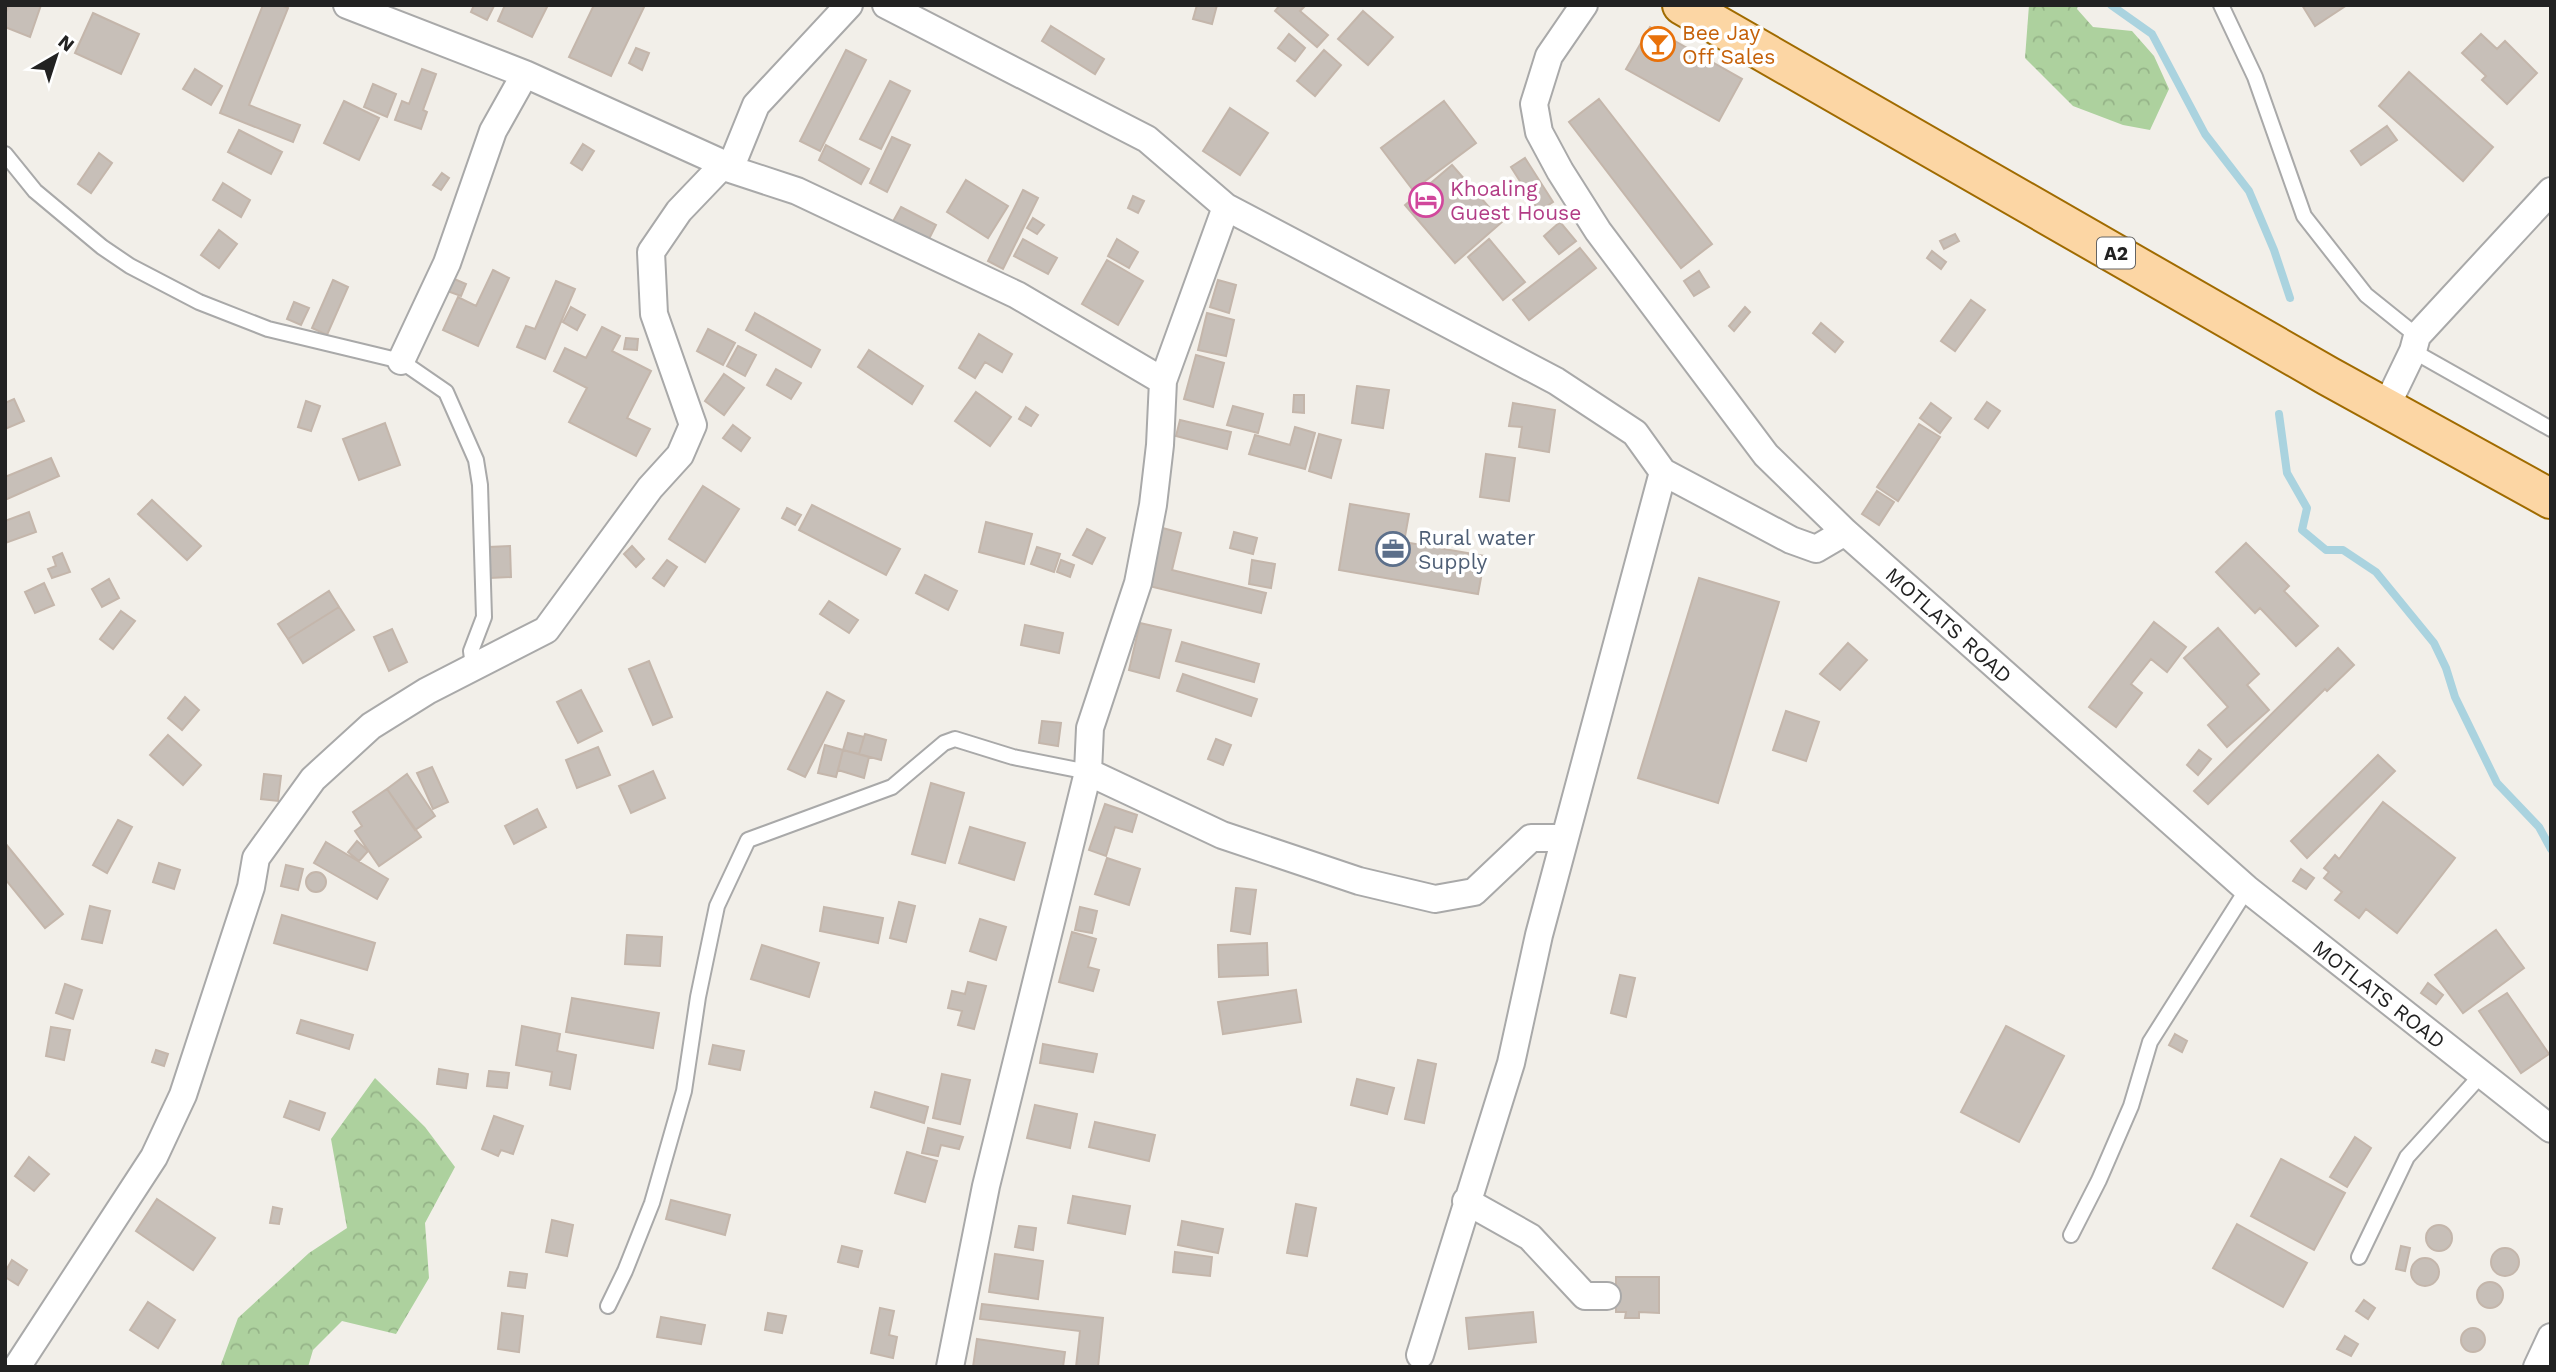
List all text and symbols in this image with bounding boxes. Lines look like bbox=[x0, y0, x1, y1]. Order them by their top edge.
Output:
place label: Bee Jay Off Sales bbox=[1682, 20, 1775, 69]
north arrow bbox=[21, 21, 91, 91]
bar icon: Bee Jay Off Sales bbox=[1639, 25, 1677, 63]
text: N bbox=[54, 30, 79, 57]
place label: Khoaling Guest House bbox=[1450, 176, 1581, 225]
hotel icon: Khoaling Guest House bbox=[1407, 181, 1445, 219]
road number: A2 bbox=[2097, 238, 2135, 268]
place label: Rural water Supply bbox=[1418, 525, 1536, 574]
office icon: Rural water Supply bbox=[1374, 530, 1412, 568]
street label: MOTLATS ROAD bbox=[1881, 562, 2017, 688]
street label: MOTLATS ROAD bbox=[2308, 935, 2450, 1053]

